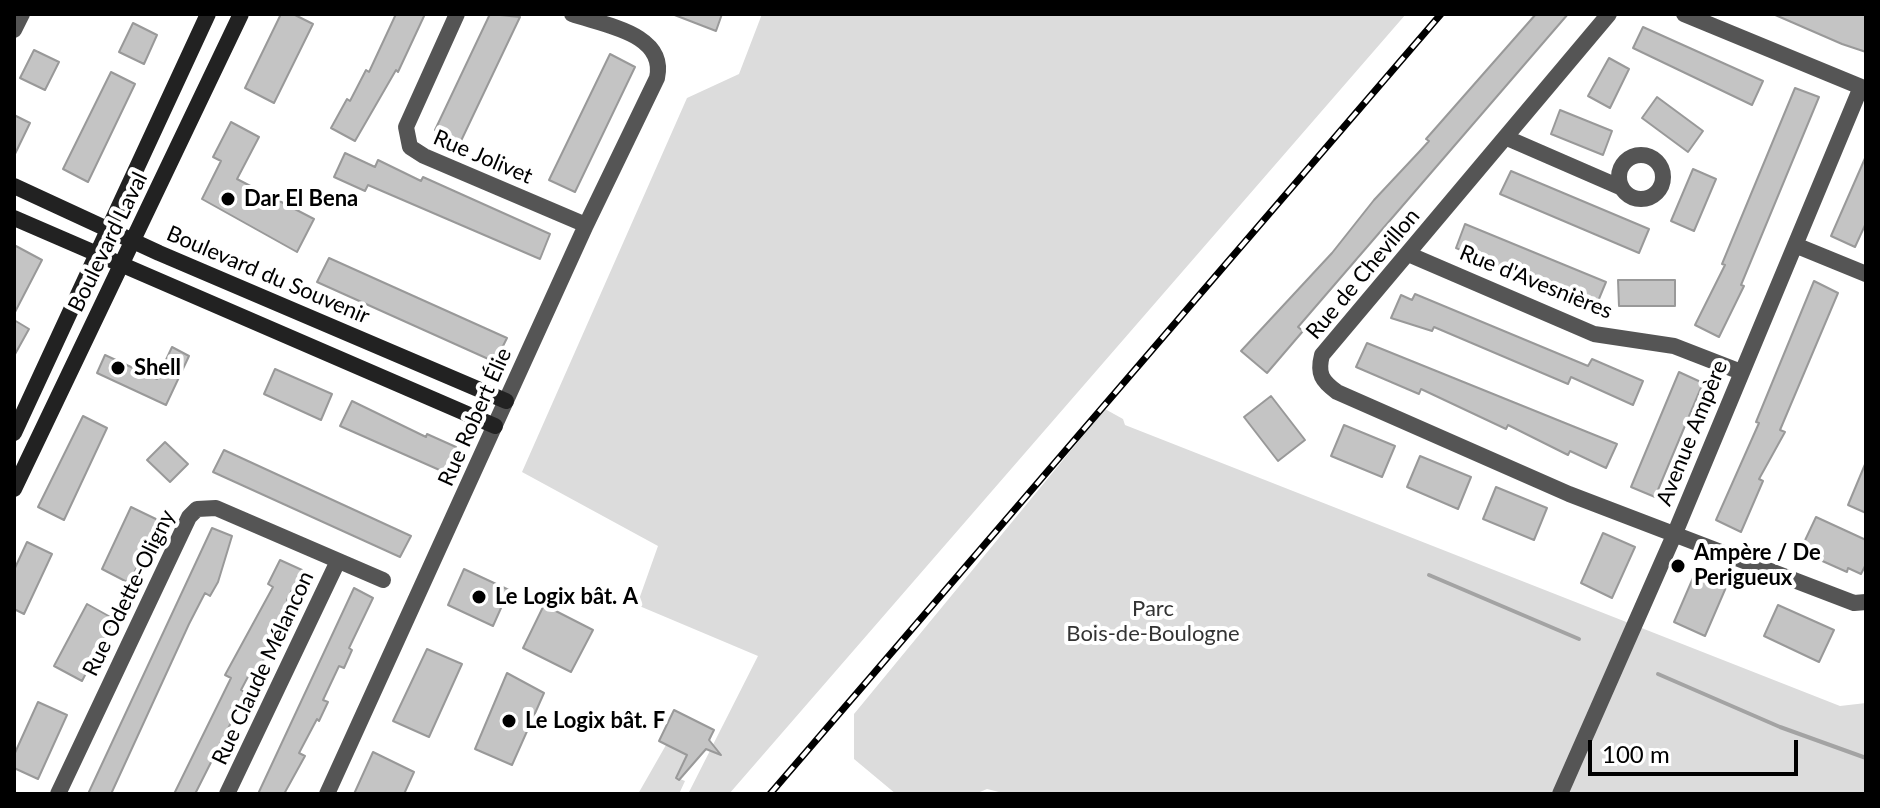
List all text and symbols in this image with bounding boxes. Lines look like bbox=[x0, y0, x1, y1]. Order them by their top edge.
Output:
street label: Rue Jolivet bbox=[429, 124, 537, 190]
street label: Boulevard Laval bbox=[63, 168, 153, 316]
place label: Dar El Bena bbox=[244, 186, 358, 212]
marker: Dar El Bena bbox=[219, 190, 237, 208]
street label: Rue de Chevillon bbox=[1301, 203, 1425, 345]
street label: Boulevard du Souvenir bbox=[163, 220, 373, 330]
street label: Rue d'Avesnières bbox=[1456, 239, 1616, 325]
street label: Rue Robert Élie bbox=[433, 344, 517, 490]
place label: Shell bbox=[134, 355, 181, 381]
street label: Avenue Ampère bbox=[1651, 356, 1733, 510]
marker: Shell bbox=[109, 359, 127, 377]
street label: Rue Odette-Oligny bbox=[77, 506, 181, 680]
place label: Ampère / De Perigueux bbox=[1694, 540, 1821, 592]
marker: Ampère / De Perigueux bbox=[1669, 557, 1687, 575]
street label: Rue Claude Mélancon bbox=[207, 567, 319, 769]
place label: Le Logix bât. A bbox=[495, 584, 638, 610]
marker: Le Logix bât. A bbox=[470, 588, 488, 606]
park label: Parc Bois-de-Boulogne bbox=[1066, 596, 1240, 648]
place label: Le Logix bât. F bbox=[525, 708, 665, 734]
marker: Le Logix bât. F bbox=[500, 712, 518, 730]
scale bar bbox=[1592, 724, 1802, 774]
text: 100 m bbox=[1602, 739, 1670, 768]

